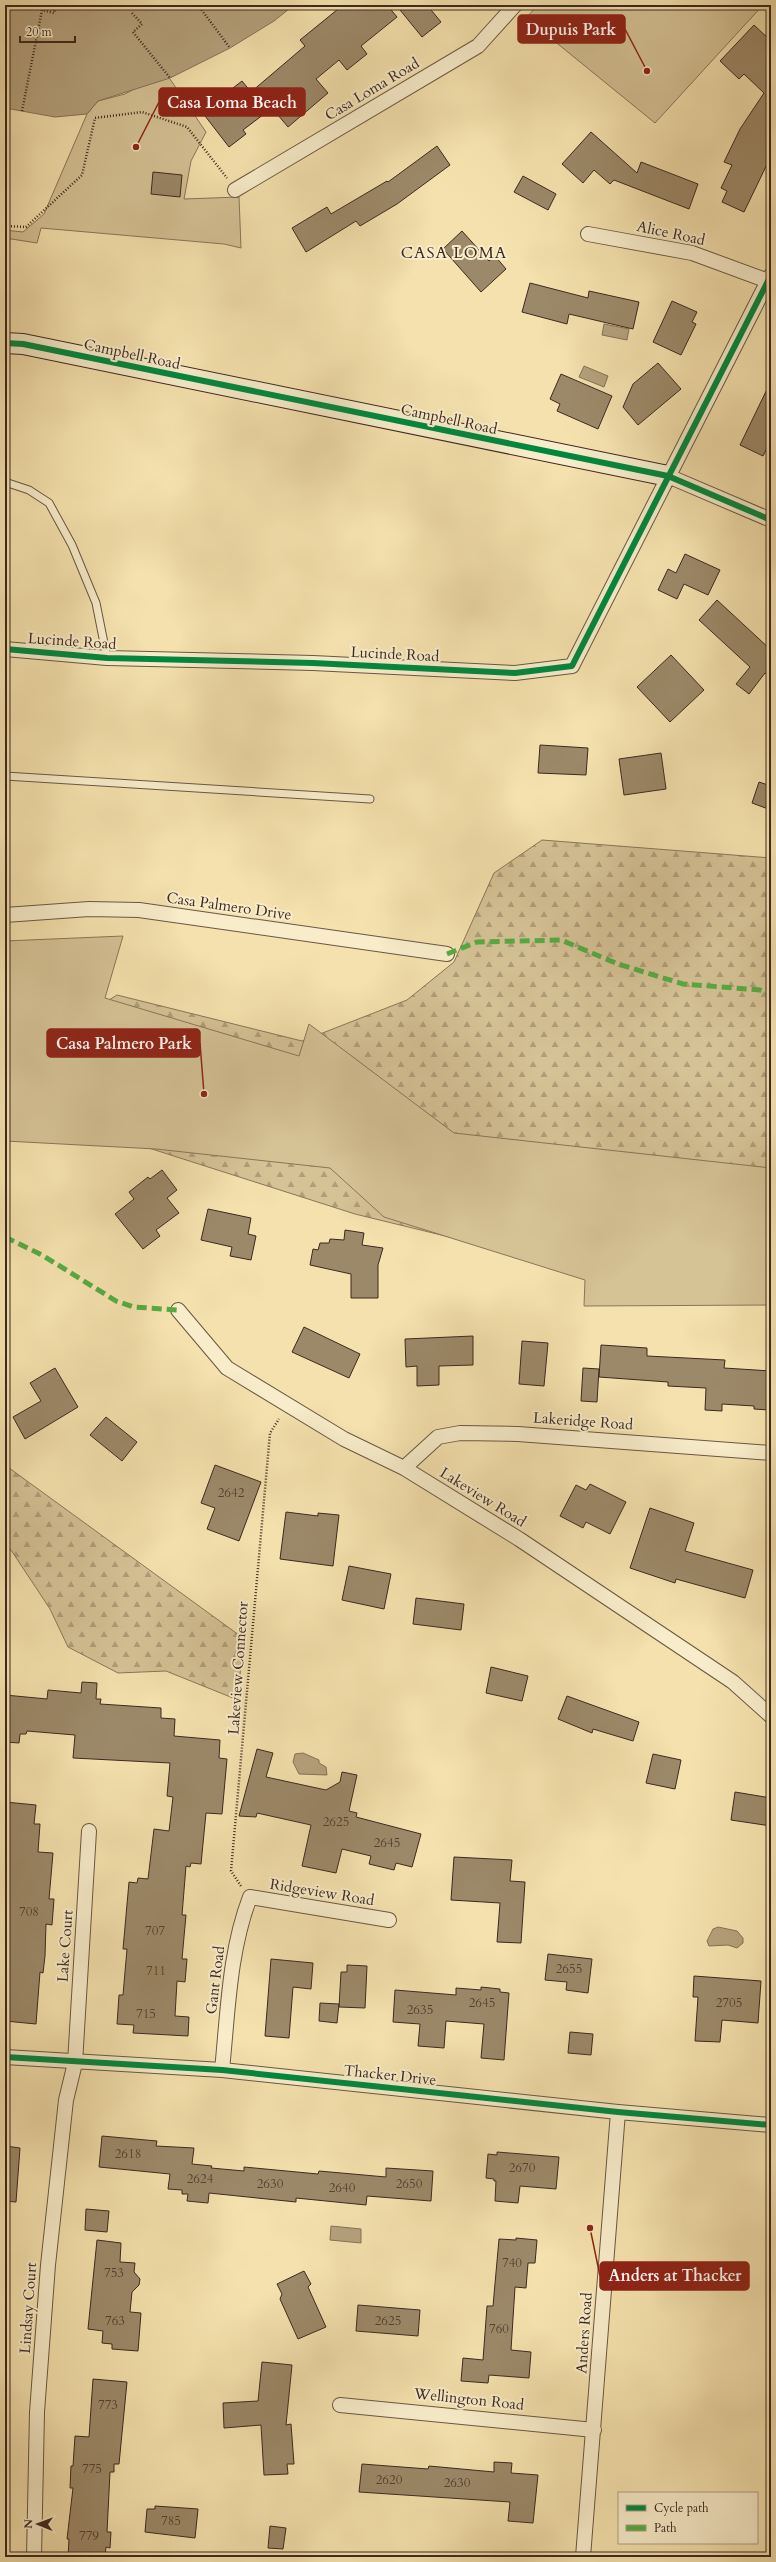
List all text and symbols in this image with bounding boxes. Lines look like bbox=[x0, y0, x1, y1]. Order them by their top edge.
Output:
callout: Dupuis Park bbox=[518, 15, 625, 43]
scale bar bbox=[20, 18, 75, 44]
text: Dupuis Park bbox=[526, 19, 616, 41]
text: 20 m bbox=[26, 24, 53, 40]
street label: Casa Loma Road bbox=[321, 53, 423, 125]
callout: Casa Loma Beach bbox=[159, 88, 305, 116]
text: Casa Loma Beach bbox=[167, 92, 297, 114]
street label: Alice Road bbox=[635, 216, 707, 250]
district label: CASA LOMA bbox=[401, 242, 507, 264]
street label: Campbell Road bbox=[82, 334, 182, 374]
street label: Campbell Road bbox=[399, 399, 499, 439]
street label: Lucinde Road bbox=[27, 628, 117, 654]
street label: Lucinde Road bbox=[350, 642, 440, 666]
street label: Casa Palmero Drive bbox=[165, 887, 293, 925]
callout: Casa Palmero Park bbox=[47, 1029, 200, 1057]
text: Casa Palmero Park bbox=[56, 1033, 192, 1055]
street label: Lakeridge Road bbox=[532, 1408, 634, 1434]
street label: Lakeview Road bbox=[436, 1463, 530, 1531]
house number: 2642 bbox=[218, 1484, 245, 1502]
street label: Lakeview Connector bbox=[223, 1600, 253, 1735]
house number: 2625 bbox=[323, 1813, 349, 1831]
house number: 2645 bbox=[374, 1834, 400, 1852]
street label: Ridgeview Road bbox=[268, 1874, 376, 1910]
house number: 708 bbox=[19, 1903, 39, 1921]
street label: Lake Court bbox=[52, 1909, 78, 1983]
house number: 707 bbox=[145, 1922, 165, 1940]
street label: Gant Road bbox=[201, 1945, 229, 2015]
house number: 2655 bbox=[556, 1960, 582, 1978]
house number: 711 bbox=[146, 1962, 166, 1980]
house number: 2645 bbox=[469, 1994, 495, 2012]
house number: 2705 bbox=[716, 1994, 742, 2012]
house number: 2635 bbox=[407, 2001, 433, 2019]
house number: 715 bbox=[136, 2005, 156, 2023]
street label: Thacker Drive bbox=[343, 2060, 438, 2090]
house number: 2618 bbox=[115, 2145, 141, 2163]
house number: 2670 bbox=[509, 2159, 536, 2177]
house number: 2624 bbox=[187, 2170, 214, 2188]
house number: 2630 bbox=[257, 2175, 284, 2193]
house number: 2650 bbox=[396, 2175, 423, 2193]
house number: 2640 bbox=[329, 2179, 356, 2197]
house number: 740 bbox=[502, 2254, 522, 2272]
street label: Lindsay Court bbox=[15, 2262, 41, 2354]
callout: Anders at Thacker bbox=[600, 2262, 749, 2290]
house number: 753 bbox=[104, 2264, 124, 2282]
text: Anders at Thacker bbox=[608, 2265, 742, 2287]
street label: Anders Road bbox=[571, 2292, 597, 2374]
house number: 763 bbox=[105, 2312, 125, 2330]
house number: 2625 bbox=[375, 2312, 401, 2330]
house number: 760 bbox=[489, 2320, 509, 2338]
street label: Wellington Road bbox=[412, 2383, 525, 2415]
house number: 773 bbox=[98, 2396, 118, 2414]
house number: 775 bbox=[82, 2460, 102, 2478]
house number: 2620 bbox=[376, 2471, 403, 2489]
house number: 2630 bbox=[444, 2474, 471, 2492]
legend bbox=[618, 2492, 758, 2544]
text: Cycle path bbox=[654, 2500, 709, 2516]
north arrow bbox=[18, 2504, 58, 2544]
house number: 785 bbox=[161, 2512, 181, 2530]
text: N bbox=[21, 2518, 36, 2529]
text: Path bbox=[654, 2520, 677, 2536]
house number: 779 bbox=[79, 2527, 99, 2545]

